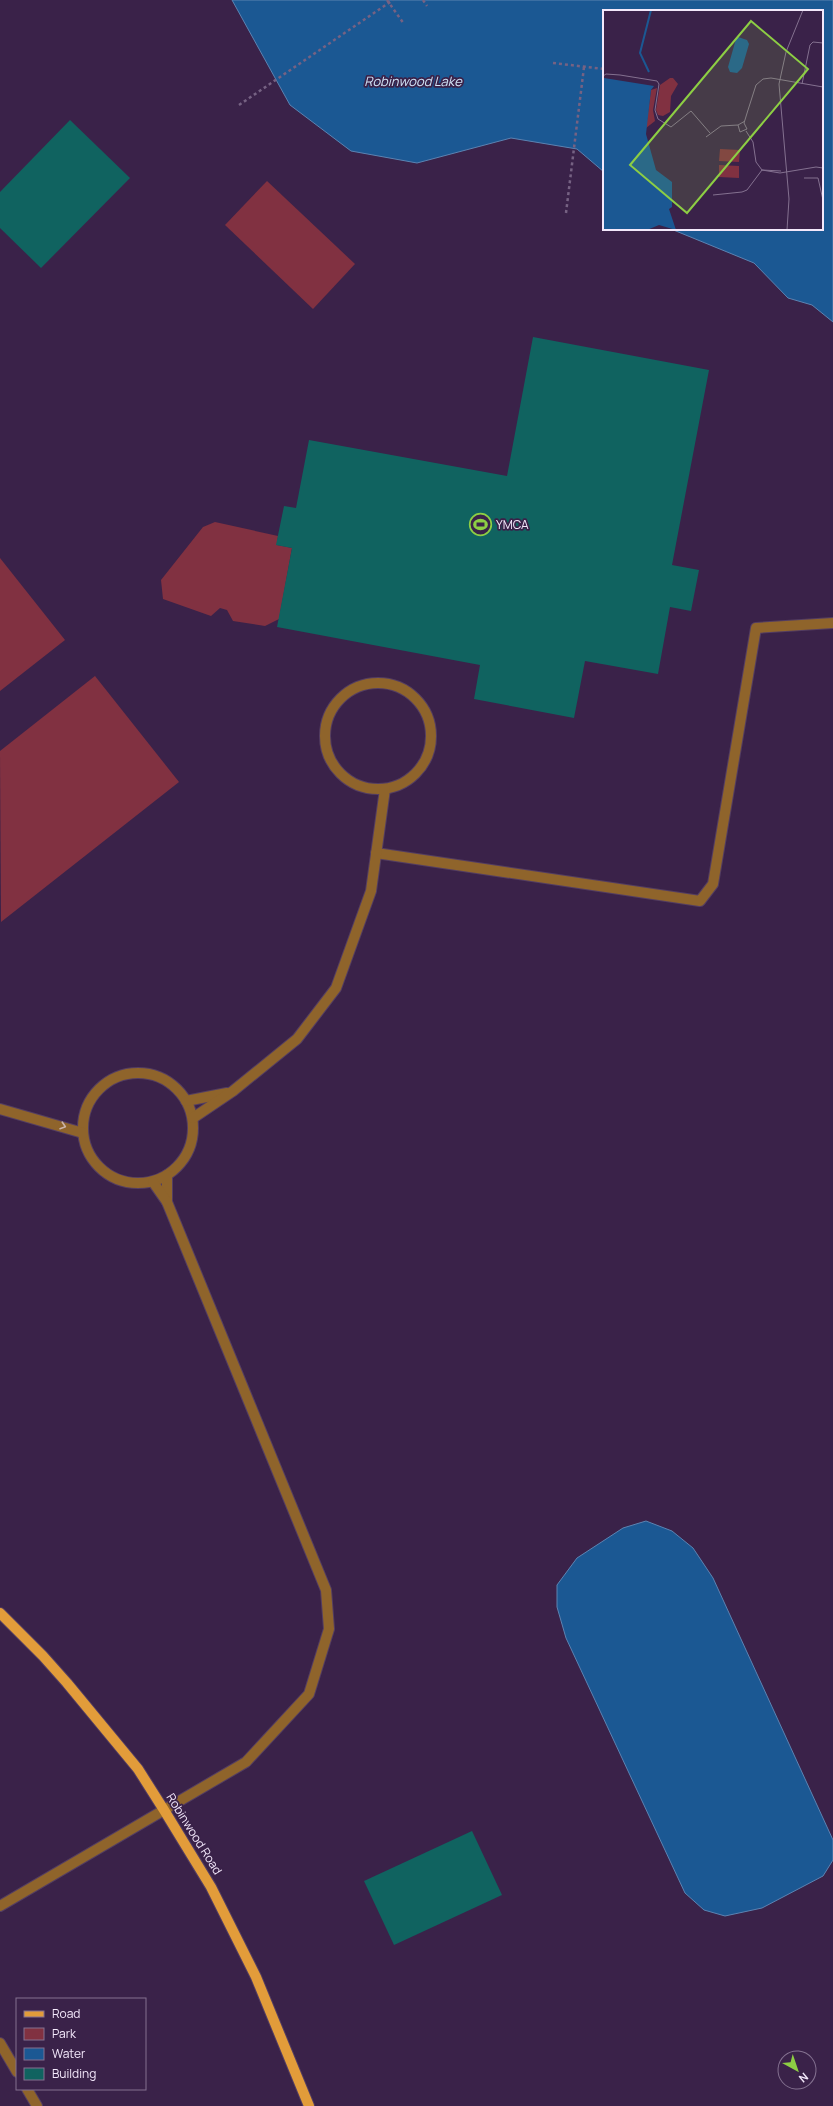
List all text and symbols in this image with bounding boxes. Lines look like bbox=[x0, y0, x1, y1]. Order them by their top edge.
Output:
inset map bbox=[603, 10, 823, 230]
water label: Robinwood Lake bbox=[364, 72, 463, 90]
sports icon: YMCA bbox=[467, 512, 493, 538]
place label: YMCA bbox=[496, 516, 529, 533]
one-way arrow bbox=[60, 1121, 67, 1130]
street label: Robinwood Road bbox=[163, 1790, 226, 1878]
legend bbox=[16, 1998, 146, 2090]
text: Road bbox=[52, 2005, 80, 2022]
text: Park bbox=[52, 2025, 77, 2042]
text: Water bbox=[52, 2045, 86, 2062]
north arrow bbox=[777, 2050, 817, 2090]
text: Building bbox=[52, 2065, 96, 2082]
text: N bbox=[796, 2070, 812, 2086]

